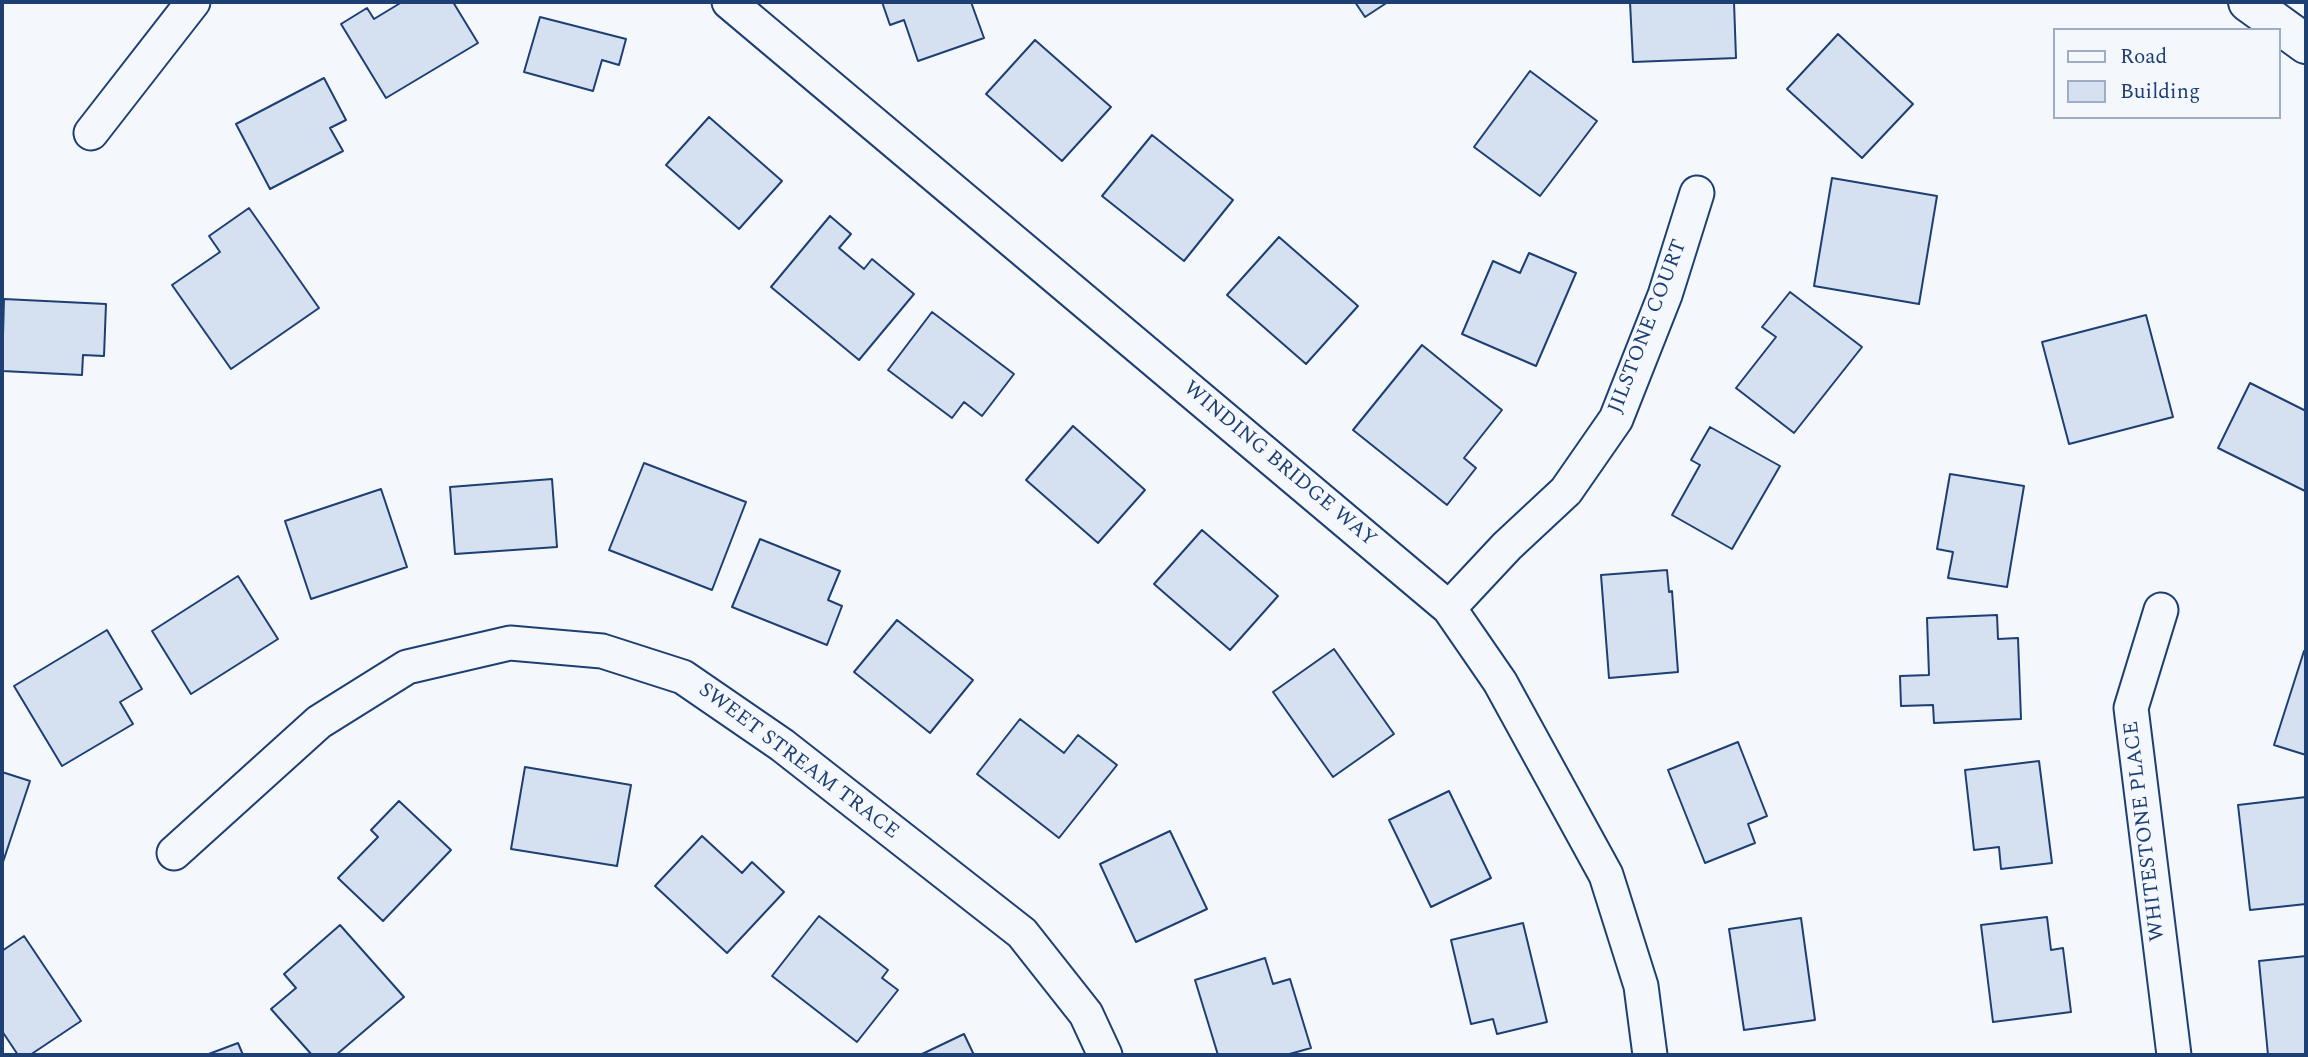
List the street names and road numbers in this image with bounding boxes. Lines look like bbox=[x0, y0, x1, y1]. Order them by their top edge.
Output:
street label: JILSTONE COURT bbox=[1604, 237, 1694, 417]
street label: WINDING BRIDGE WAY bbox=[1177, 377, 1381, 553]
street label: SWEET STREAM TRACE bbox=[693, 678, 903, 846]
street label: WHITESTONE PLACE bbox=[2120, 719, 2172, 943]

